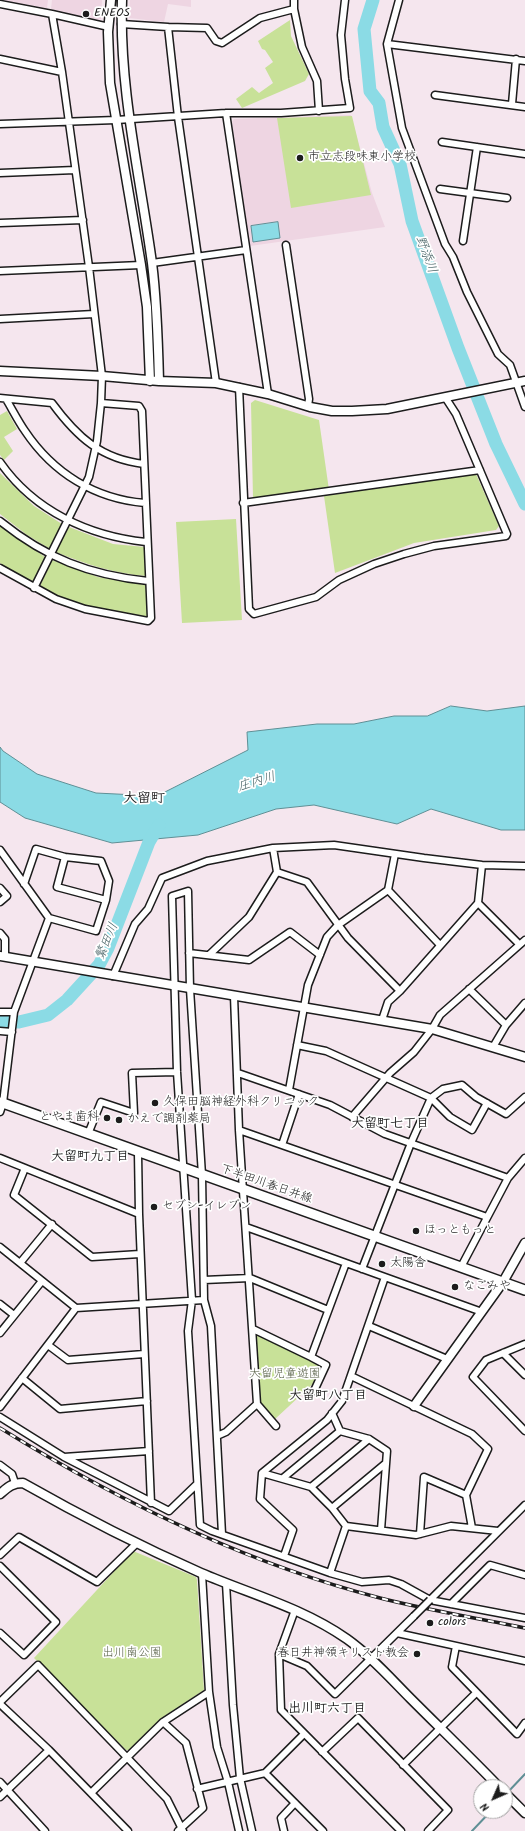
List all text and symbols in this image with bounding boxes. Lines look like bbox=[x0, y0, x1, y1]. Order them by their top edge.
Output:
place label: ENEOS bbox=[94, 7, 130, 21]
marker: ENEOS bbox=[81, 9, 91, 19]
place label: 市立志段味東小学校 bbox=[308, 151, 416, 165]
marker: 市立志段味東小学校 bbox=[295, 153, 305, 163]
water label: 野添川 bbox=[411, 234, 439, 276]
water label: 庄内川 bbox=[236, 770, 278, 796]
district label: 大留町 bbox=[123, 792, 165, 808]
water label: 繁田川 bbox=[93, 921, 123, 963]
place label: 久保田脳神経外科クリニック bbox=[163, 1096, 319, 1110]
marker: 久保田脳神経外科クリニック bbox=[150, 1098, 160, 1108]
place label: とやま歯科 bbox=[39, 1111, 99, 1125]
marker: とやま歯科 bbox=[102, 1113, 112, 1123]
place label: かえで調剤薬局 bbox=[127, 1113, 211, 1127]
marker: かえで調剤薬局 bbox=[114, 1115, 124, 1125]
district label: 大留町七丁目 bbox=[351, 1117, 429, 1133]
district label: 大留町九丁目 bbox=[51, 1150, 129, 1166]
street label: 下半田川春日井線 bbox=[218, 1163, 314, 1207]
place label: セブン-イレブン bbox=[162, 1200, 252, 1214]
marker: セブン-イレブン bbox=[149, 1202, 159, 1212]
place label: ほっともっと bbox=[424, 1224, 496, 1238]
marker: ほっともっと bbox=[411, 1226, 421, 1236]
place label: 太陽舎 bbox=[390, 1257, 426, 1271]
marker: 太陽舎 bbox=[377, 1259, 387, 1269]
place label: なごみや bbox=[463, 1280, 511, 1294]
marker: なごみや bbox=[450, 1282, 460, 1292]
park label: 大留児童遊園 bbox=[249, 1368, 321, 1382]
district label: 大留町八丁目 bbox=[289, 1389, 367, 1405]
place label: colors bbox=[438, 1616, 466, 1630]
marker: colors bbox=[425, 1618, 435, 1628]
park label: 出川南公園 bbox=[102, 1647, 162, 1661]
place label: 春日井神領キリスト教会 bbox=[277, 1647, 409, 1661]
marker: 春日井神領キリスト教会 bbox=[412, 1649, 422, 1659]
district label: 出川町六丁目 bbox=[288, 1702, 366, 1718]
north arrow bbox=[473, 1779, 513, 1819]
text: N bbox=[476, 1798, 494, 1816]

